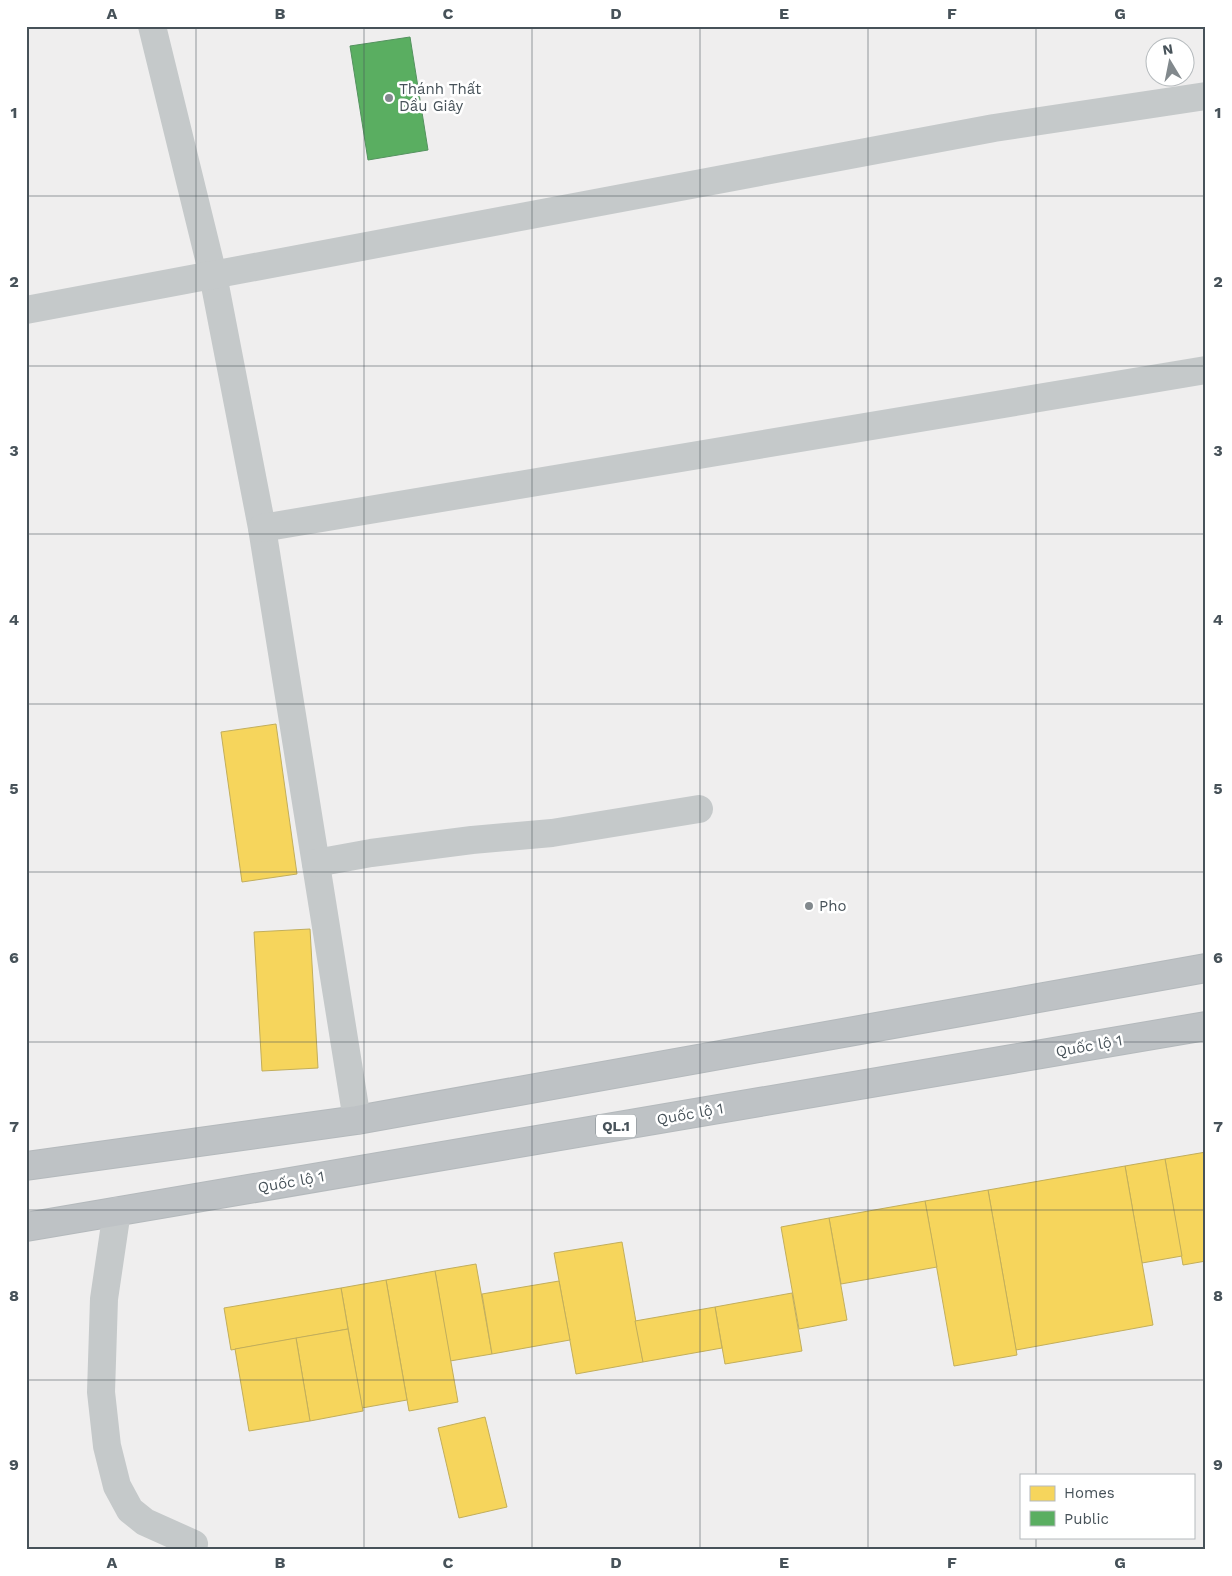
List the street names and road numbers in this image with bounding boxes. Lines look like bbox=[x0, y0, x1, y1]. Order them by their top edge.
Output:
street label: Quốc lộ 1 bbox=[1054, 1031, 1124, 1061]
street label: Quốc lộ 1 bbox=[655, 1099, 725, 1129]
road number: QL.1 bbox=[596, 1114, 636, 1138]
street label: Quốc lộ 1 bbox=[256, 1167, 326, 1197]

